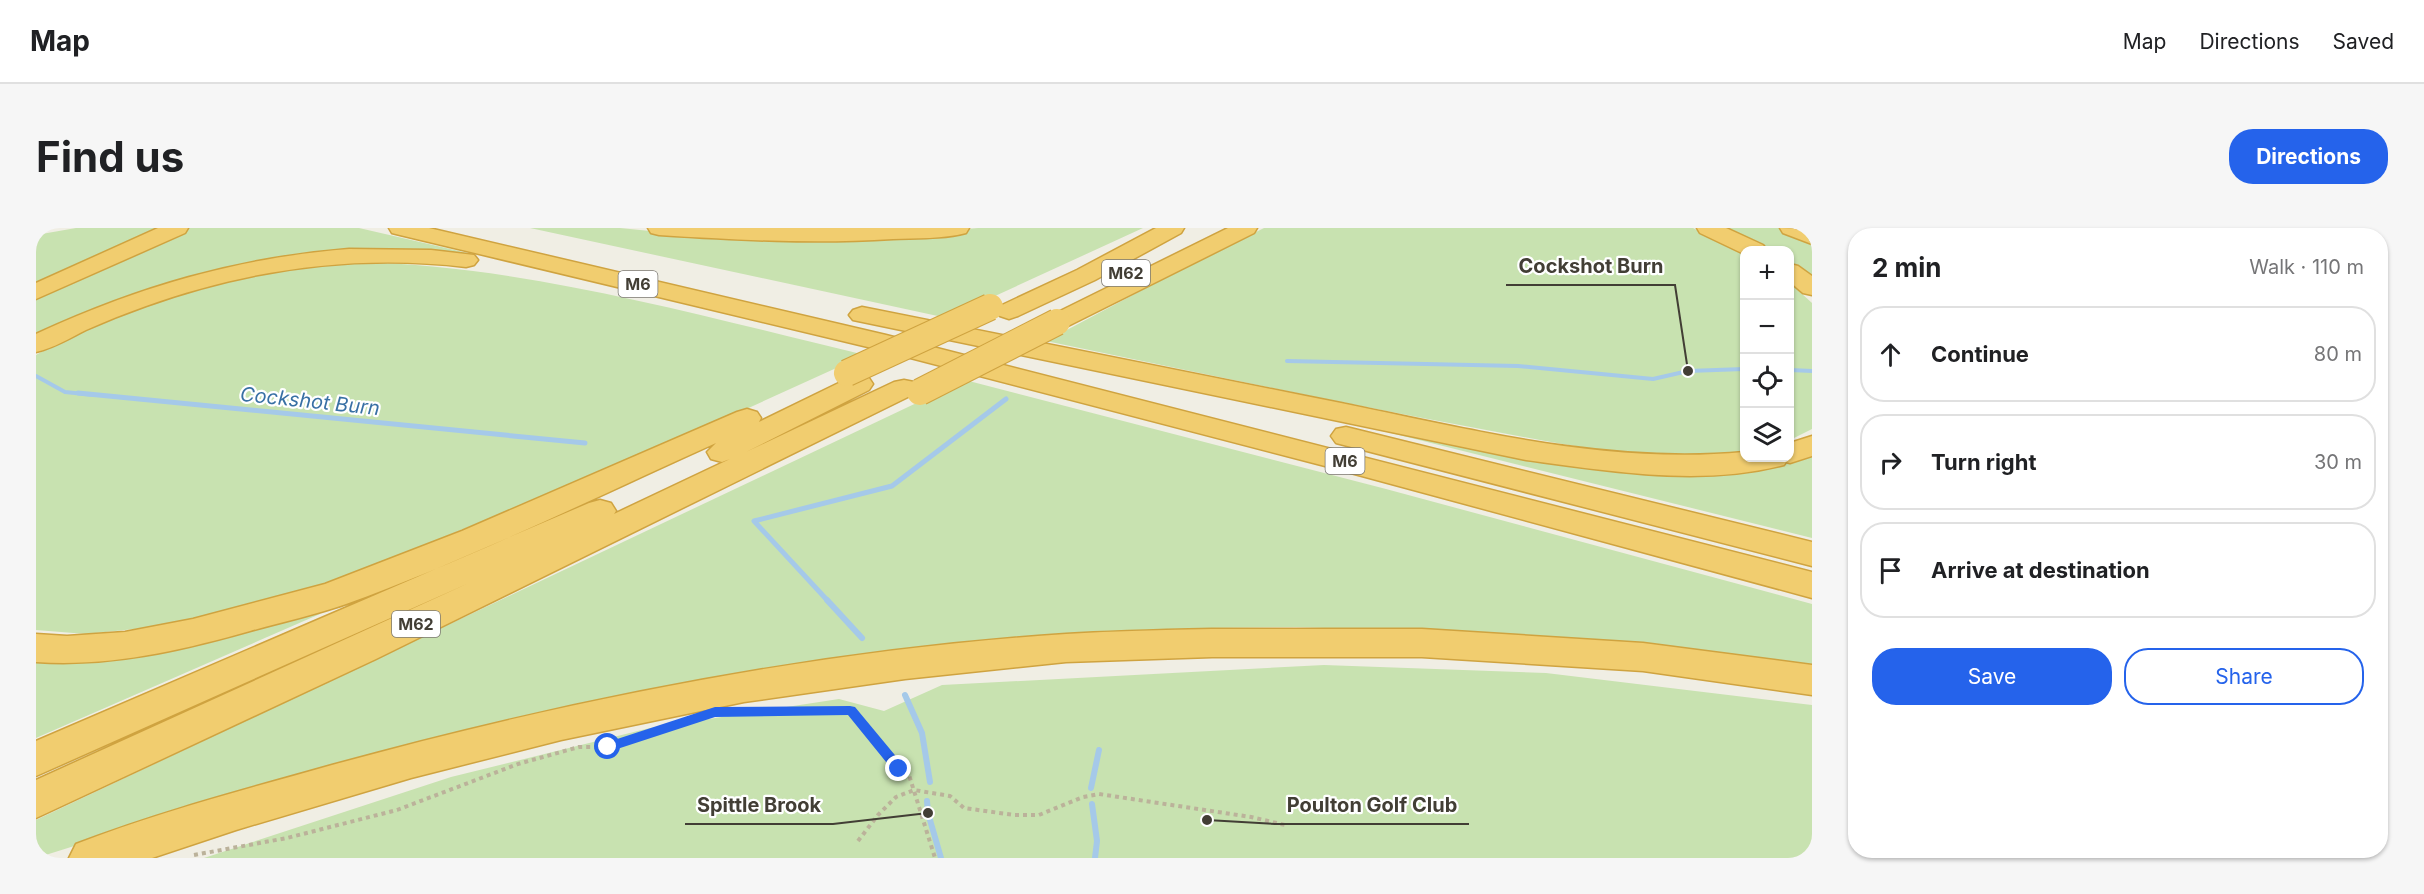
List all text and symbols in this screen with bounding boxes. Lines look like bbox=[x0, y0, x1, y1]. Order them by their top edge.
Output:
text: Map bbox=[30, 24, 90, 58]
text: Map bbox=[2123, 29, 2166, 54]
text: Directions bbox=[2199, 29, 2300, 54]
text: Saved bbox=[2333, 29, 2394, 54]
button: Directions bbox=[2229, 129, 2388, 184]
text: Find us bbox=[36, 131, 184, 182]
map controls bbox=[1740, 246, 1794, 462]
button: + bbox=[1740, 246, 1794, 300]
callout: Cockshot Burn bbox=[1506, 247, 1675, 285]
text: 2 min bbox=[1872, 252, 1942, 283]
text: Cockshot Burn bbox=[1519, 254, 1663, 278]
text: Walk · 110 m bbox=[2249, 255, 2364, 279]
road number: M62 bbox=[1102, 260, 1150, 286]
road number: M6 bbox=[618, 271, 658, 297]
button: − bbox=[1740, 300, 1794, 354]
icon: ahead bbox=[1874, 338, 1907, 371]
text: Continue bbox=[1931, 341, 2029, 367]
text: 80 m bbox=[2314, 342, 2362, 366]
button: locate bbox=[1740, 354, 1794, 408]
water label: Cockshot Burn bbox=[239, 382, 381, 420]
button: layers bbox=[1740, 408, 1794, 462]
icon: right bbox=[1874, 446, 1907, 479]
road number: M6 bbox=[1326, 448, 1364, 474]
text: Turn right bbox=[1931, 449, 2037, 475]
text: 30 m bbox=[2314, 450, 2362, 474]
icon: arrive bbox=[1874, 554, 1907, 587]
text: Arrive at destination bbox=[1931, 557, 2150, 583]
road number: M62 bbox=[392, 611, 440, 637]
button: Save bbox=[1872, 648, 2112, 705]
button: Share bbox=[2124, 648, 2364, 705]
route start bbox=[594, 733, 620, 759]
route end bbox=[885, 755, 911, 781]
callout: Spittle Brook bbox=[685, 786, 833, 824]
callout: Poulton Golf Club bbox=[1275, 786, 1469, 824]
text: Spittle Brook bbox=[697, 793, 821, 817]
text: Poulton Golf Club bbox=[1287, 793, 1457, 817]

